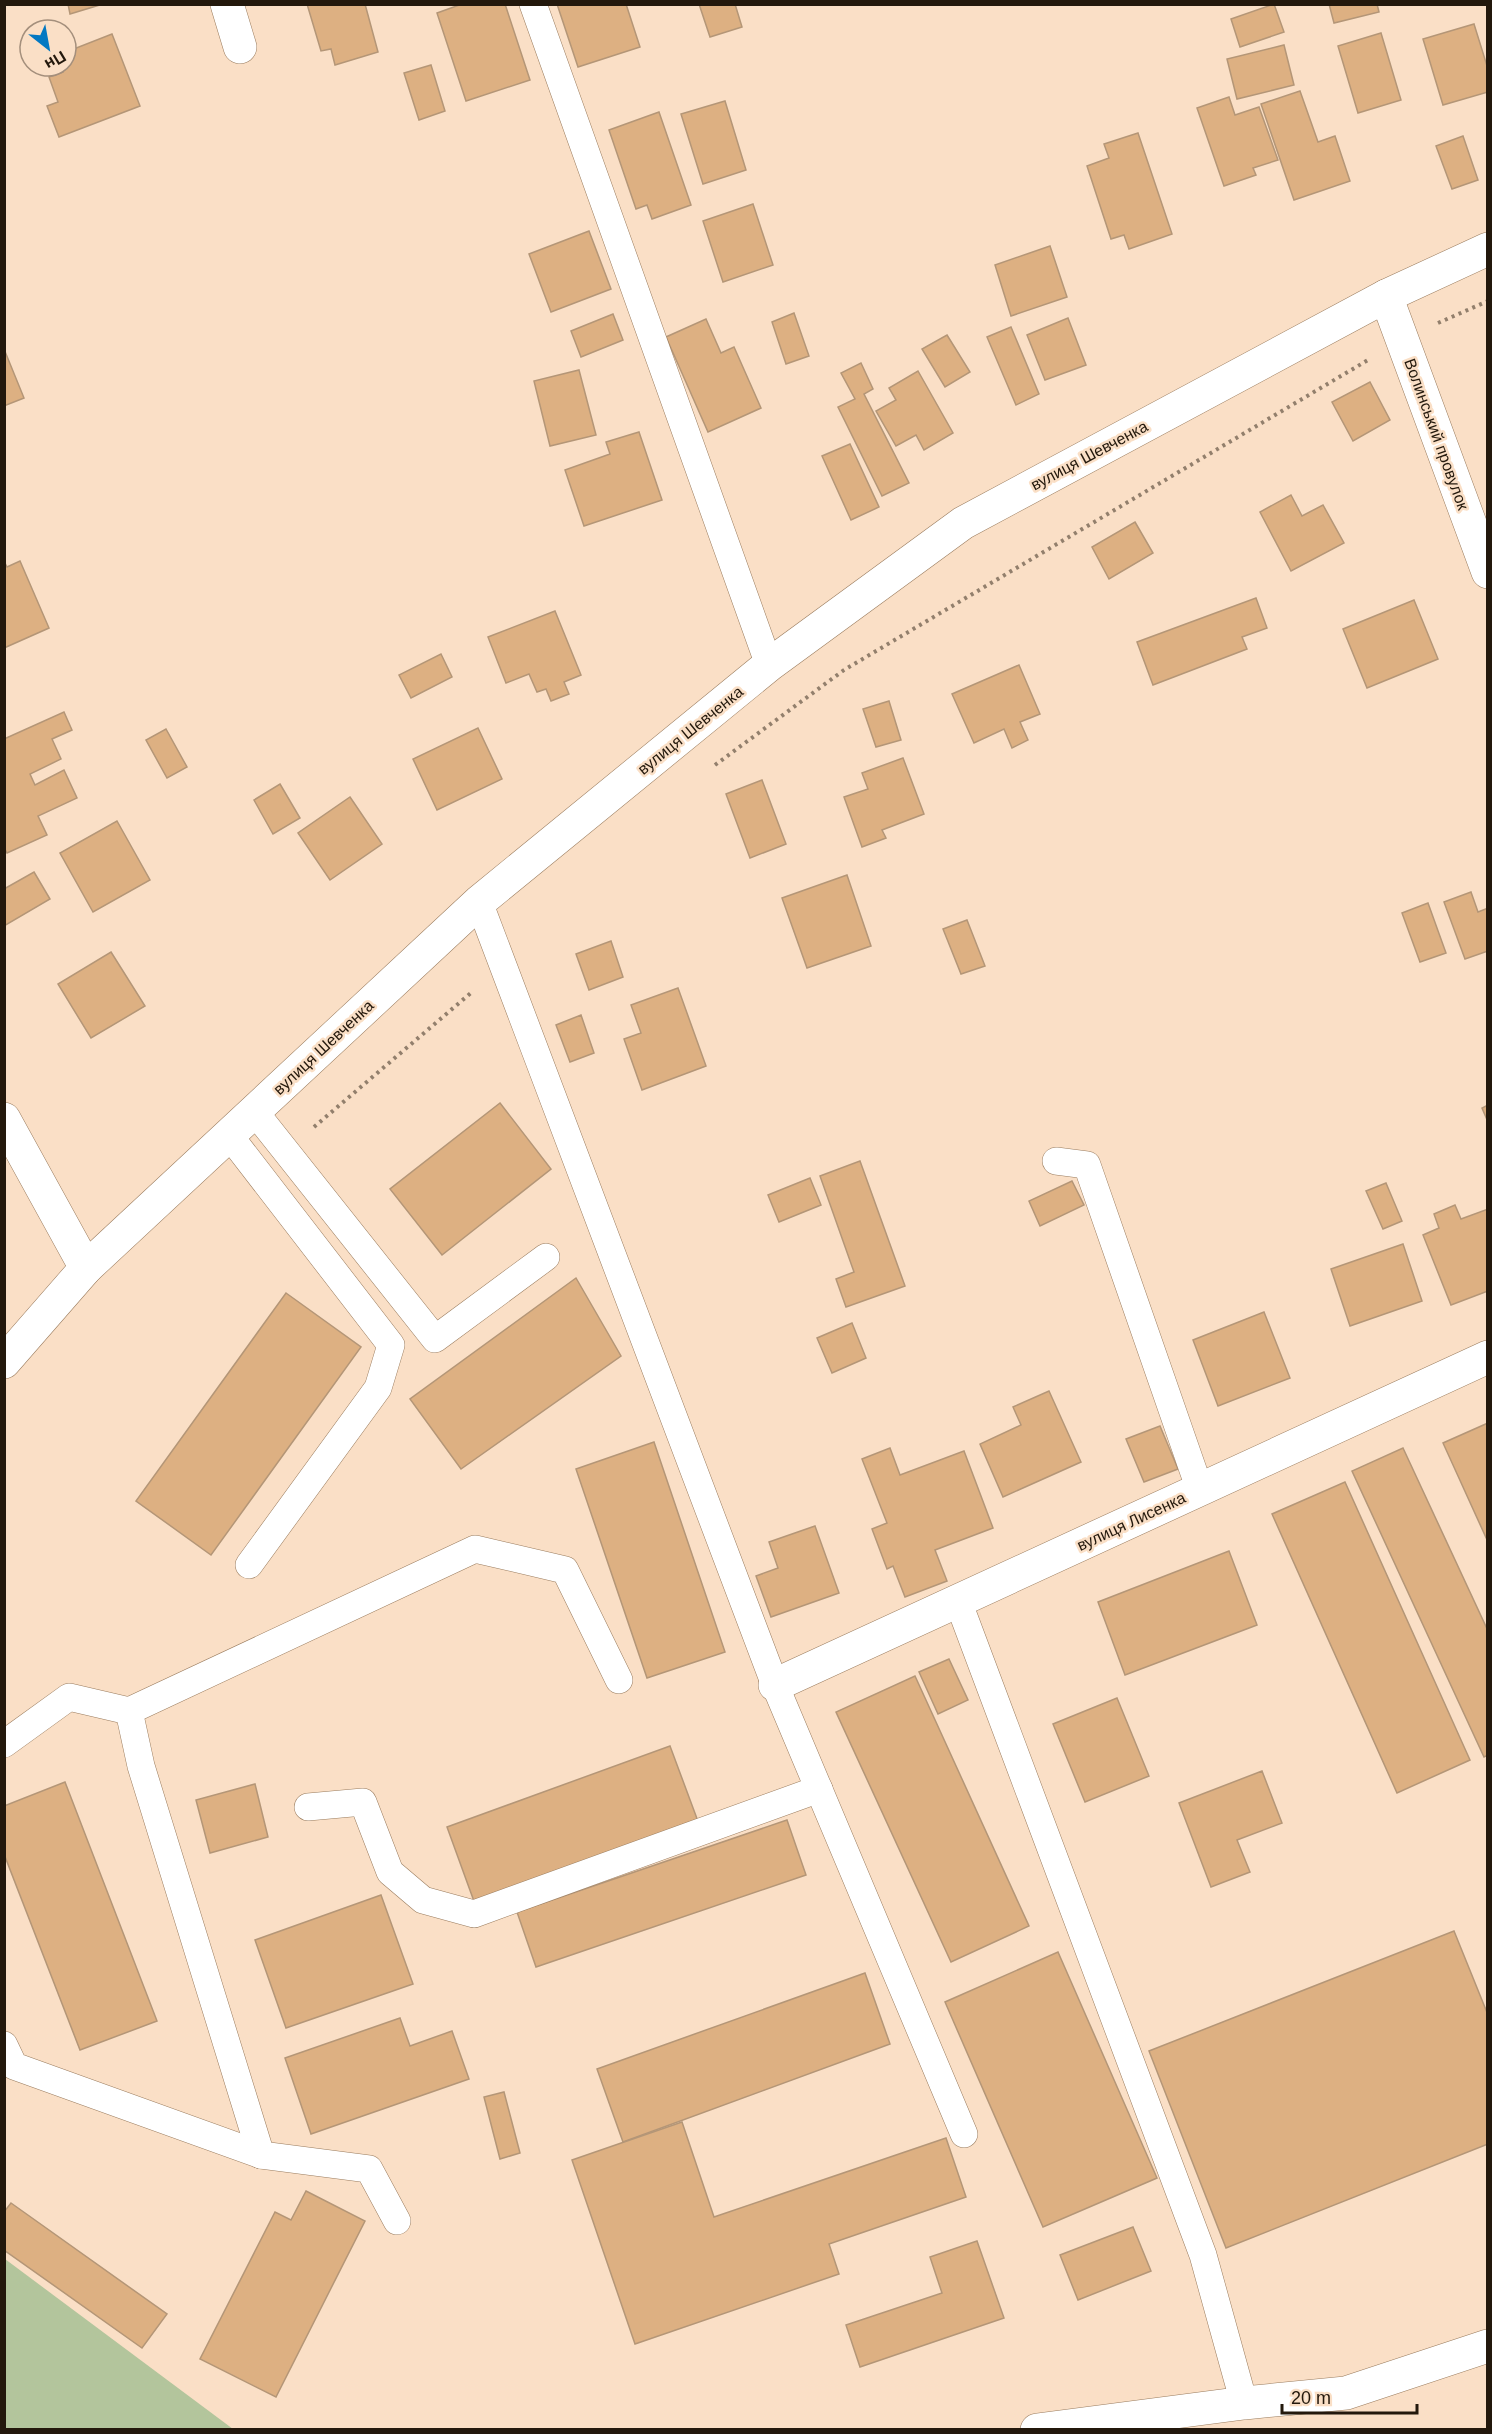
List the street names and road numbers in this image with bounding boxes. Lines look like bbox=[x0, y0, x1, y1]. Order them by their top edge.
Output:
street label: Волинський провулок bbox=[1401, 356, 1472, 513]
street label: вулиця Шевченка bbox=[1028, 417, 1151, 493]
street label: вулиця Шевченка bbox=[634, 683, 746, 778]
street label: вулиця Шевченка bbox=[270, 997, 377, 1098]
street label: вулиця Лисенка bbox=[1074, 1489, 1188, 1554]

